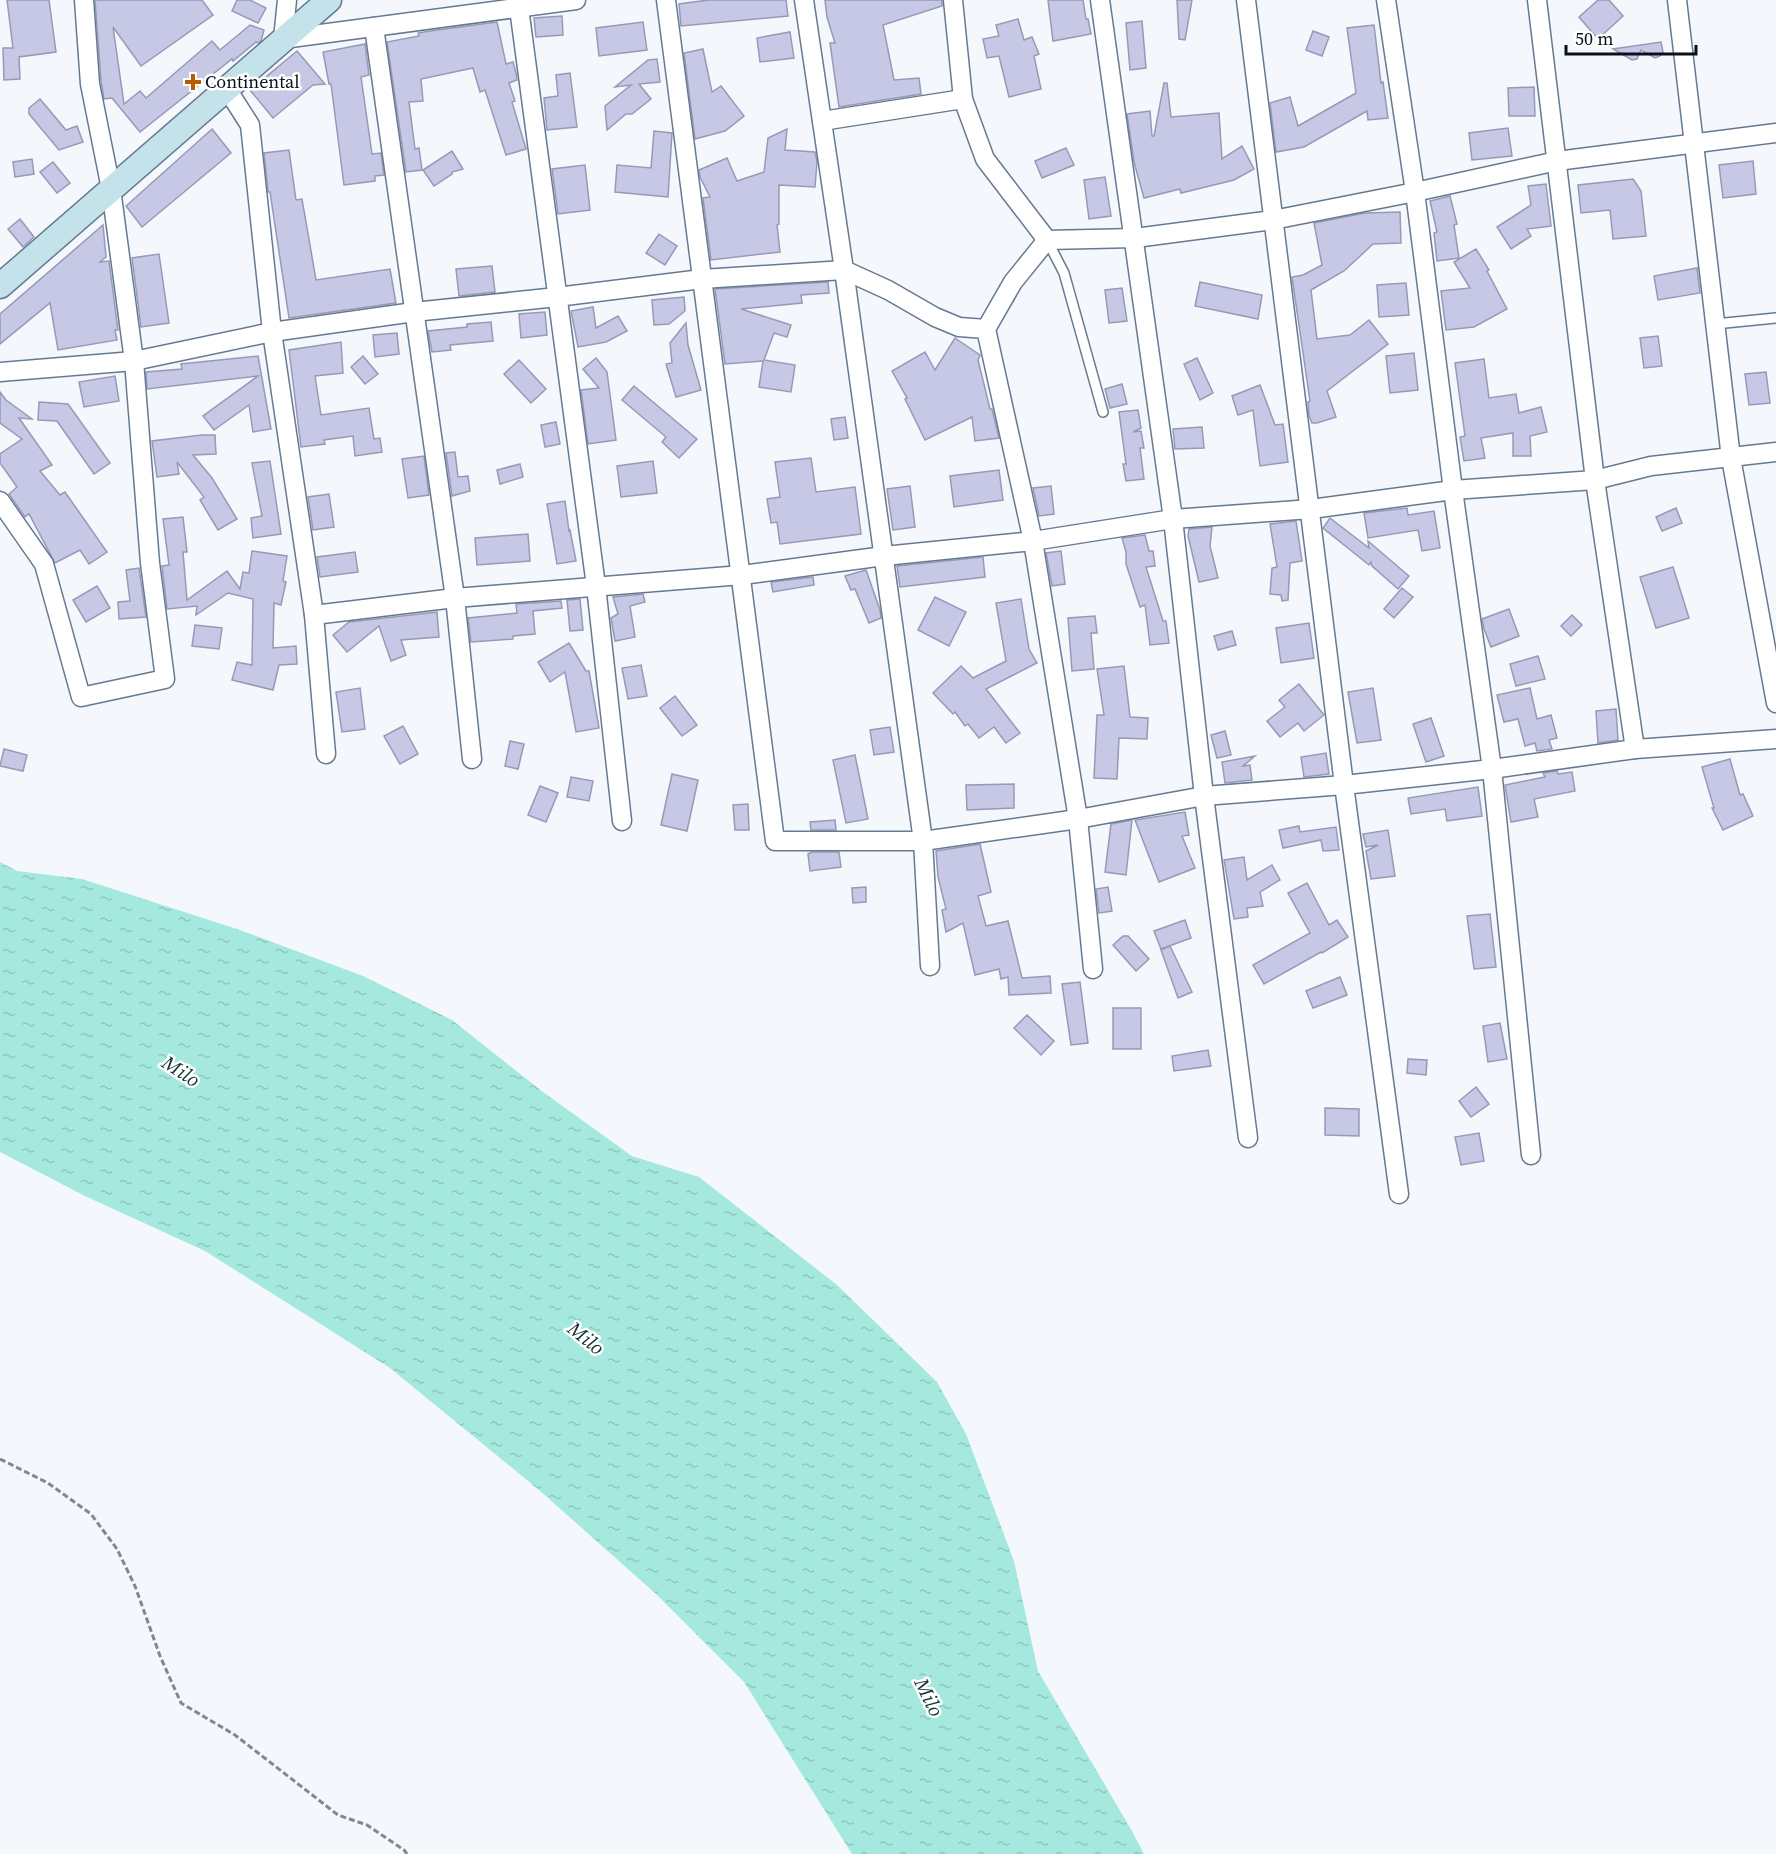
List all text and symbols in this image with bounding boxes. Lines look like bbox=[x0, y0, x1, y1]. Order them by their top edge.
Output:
scale bar bbox=[1566, 18, 1696, 56]
text: 50 m bbox=[1575, 26, 1613, 51]
place label: Continental bbox=[205, 69, 300, 94]
marker: Continental bbox=[186, 75, 200, 89]
water label: Milo bbox=[156, 1048, 206, 1094]
water label: Milo bbox=[561, 1314, 610, 1362]
water label: Milo bbox=[907, 1672, 950, 1721]

